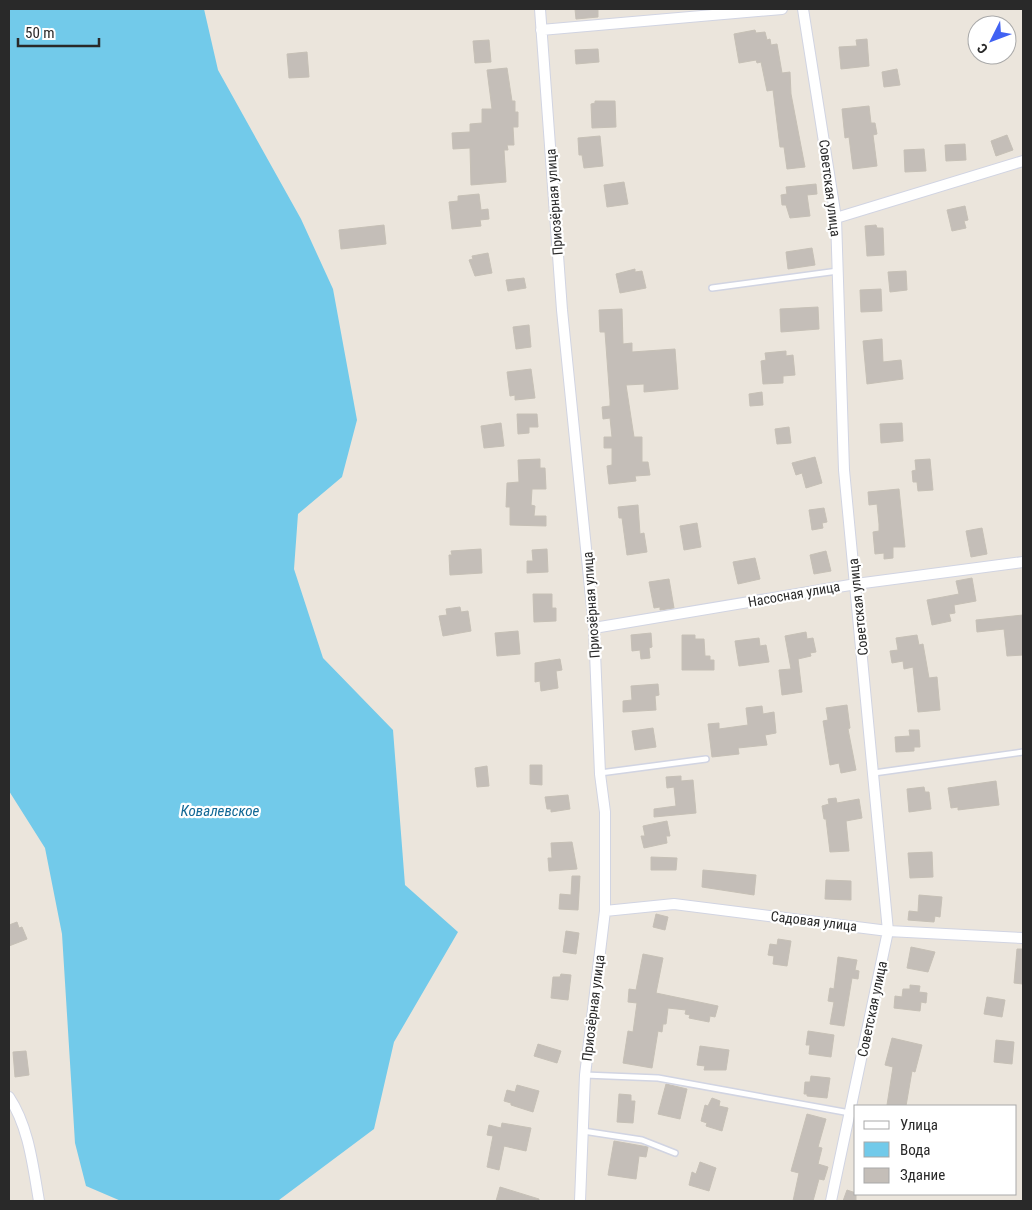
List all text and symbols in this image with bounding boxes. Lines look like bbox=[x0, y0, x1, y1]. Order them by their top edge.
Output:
scale bar bbox=[18, 15, 99, 47]
north arrow bbox=[967, 15, 1017, 65]
text: 50 m bbox=[25, 24, 55, 42]
text: С bbox=[974, 40, 991, 57]
street label: Советская улица bbox=[816, 139, 844, 237]
street label: Приозёрная улица bbox=[542, 148, 566, 256]
street label: Приозёрная улица bbox=[579, 551, 603, 659]
street label: Советская улица bbox=[845, 558, 871, 656]
street label: Насосная улица bbox=[747, 578, 841, 610]
water label: Ковалевское bbox=[181, 802, 260, 820]
street label: Садовая улица bbox=[770, 908, 858, 934]
street label: Приозёрная улица bbox=[579, 954, 607, 1062]
street label: Советская улица bbox=[854, 960, 890, 1058]
legend bbox=[854, 1105, 1017, 1195]
text: Улица bbox=[900, 1116, 938, 1134]
text: Вода bbox=[900, 1141, 930, 1159]
text: Здание bbox=[900, 1166, 945, 1184]

